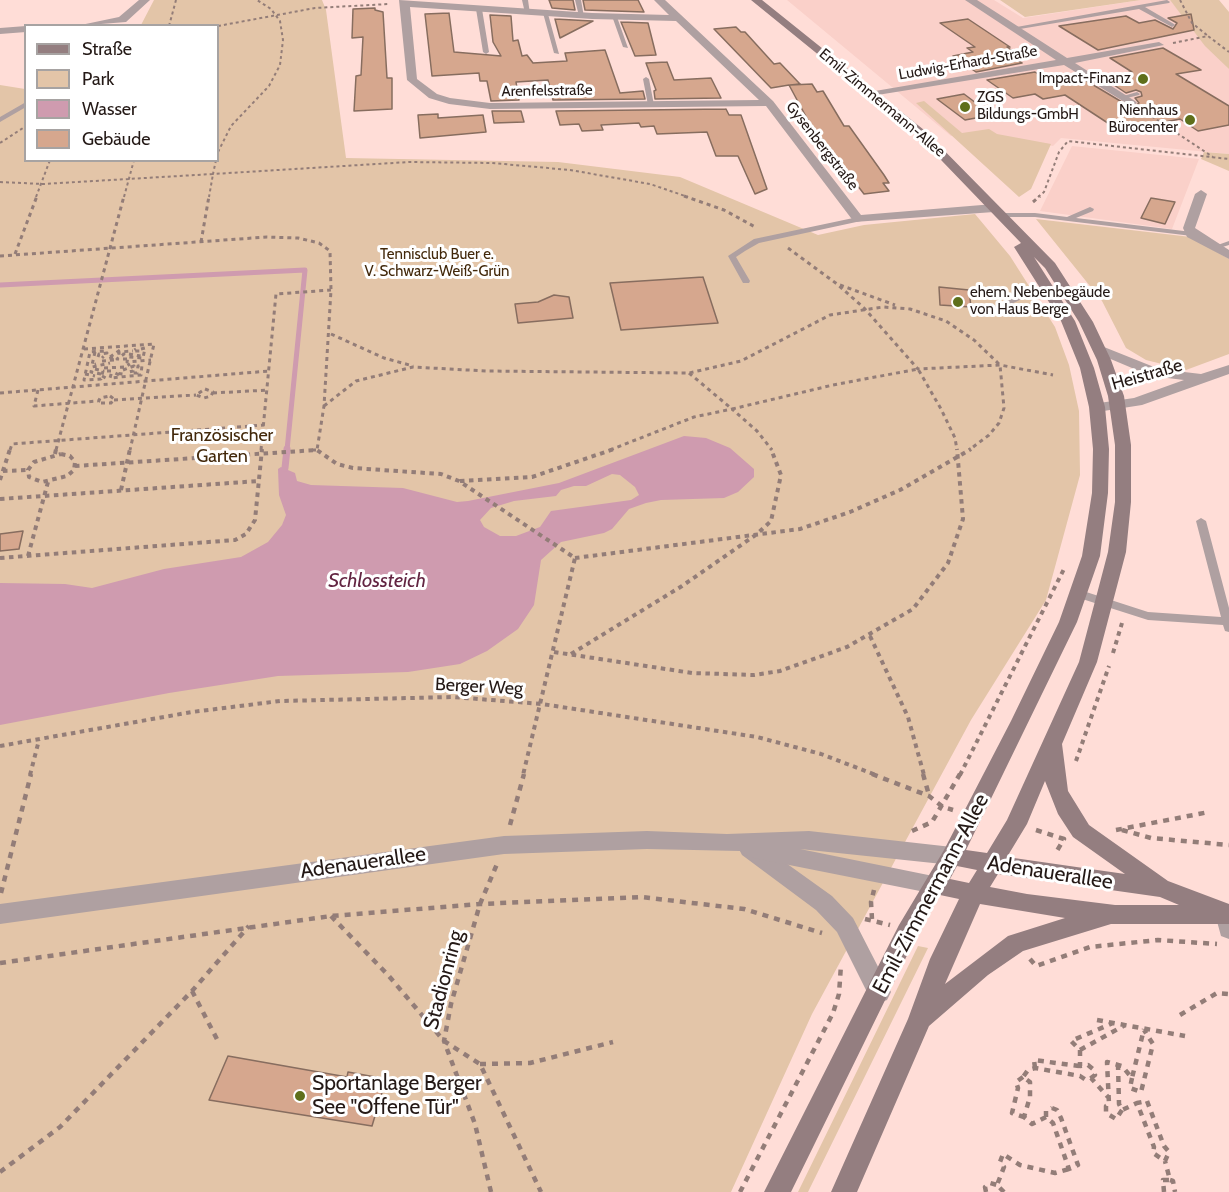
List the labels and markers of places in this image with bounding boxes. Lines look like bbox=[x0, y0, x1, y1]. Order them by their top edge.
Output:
place label: Impact-Finanz bbox=[1038, 70, 1131, 88]
marker: Impact-Finanz bbox=[1136, 72, 1150, 86]
place label: ZGS Bildungs-GmbH bbox=[977, 89, 1079, 124]
marker: ZGS Bildungs-GmbH bbox=[958, 100, 972, 114]
place label: Nienhaus Bürocenter bbox=[1108, 102, 1178, 137]
marker: Nienhaus Bürocenter bbox=[1183, 113, 1197, 127]
place label: ehem. Nebenbegäude von Haus Berge bbox=[970, 284, 1110, 319]
marker: ehem. Nebenbegäude von Haus Berge bbox=[951, 295, 965, 309]
place label: Sportanlage Berger See "Offene Tür" bbox=[312, 1071, 482, 1121]
marker: Sportanlage Berger See "Offene Tür" bbox=[293, 1089, 307, 1103]

